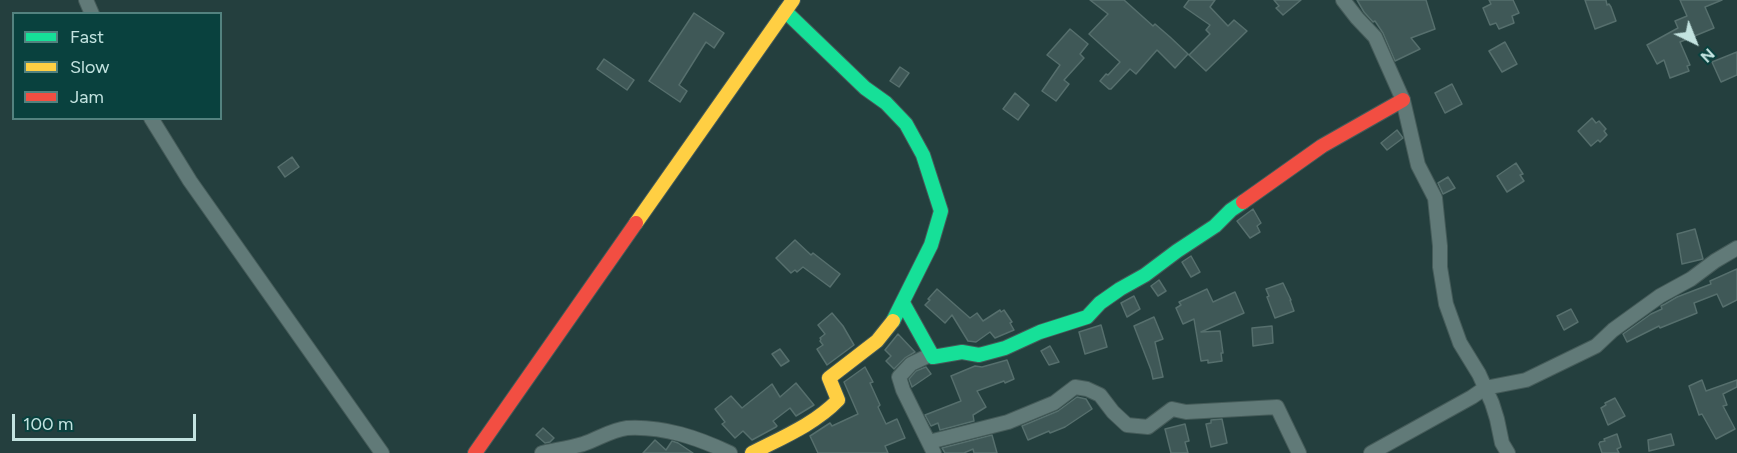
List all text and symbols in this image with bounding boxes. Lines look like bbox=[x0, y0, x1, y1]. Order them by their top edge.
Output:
legend bbox=[12, 12, 222, 120]
north arrow bbox=[1665, 12, 1725, 72]
text: Fast bbox=[70, 26, 104, 48]
text: N bbox=[1697, 44, 1719, 67]
text: Slow bbox=[70, 56, 109, 78]
text: Jam bbox=[70, 86, 104, 108]
scale bar bbox=[15, 402, 200, 440]
text: 100 m bbox=[23, 413, 73, 435]

